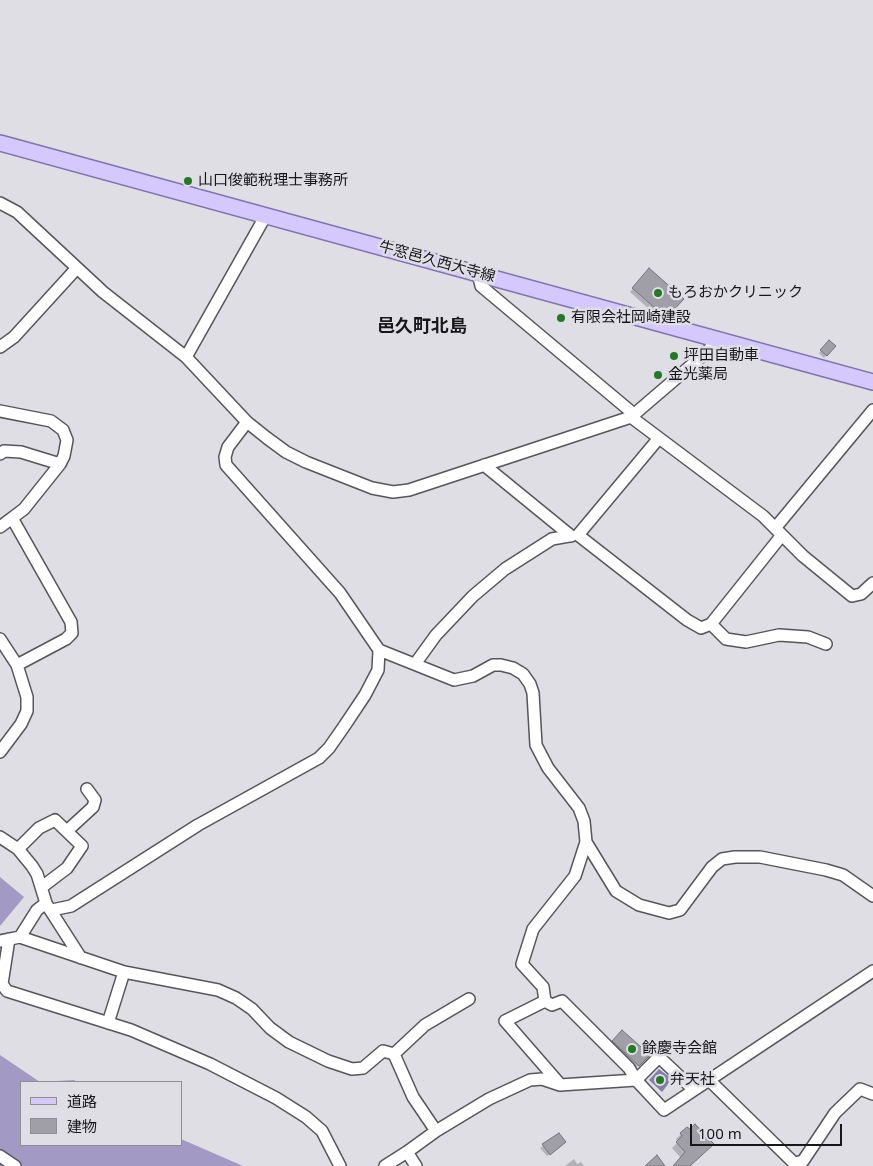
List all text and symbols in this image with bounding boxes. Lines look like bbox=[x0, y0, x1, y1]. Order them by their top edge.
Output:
place label: 山口俊範税理士事務所 bbox=[198, 172, 348, 190]
marker: 山口俊範税理士事務所 bbox=[182, 175, 194, 187]
street label: 牛窓邑久西大寺線 bbox=[377, 238, 497, 286]
place label: もろおかクリニック bbox=[668, 284, 803, 302]
marker: もろおかクリニック bbox=[652, 287, 664, 299]
place label: 有限会社岡崎建設 bbox=[571, 309, 691, 327]
marker: 有限会社岡崎建設 bbox=[555, 312, 567, 324]
district label: 邑久町北島 bbox=[377, 316, 467, 338]
place label: 坪田自動車 bbox=[684, 347, 759, 365]
marker: 坪田自動車 bbox=[668, 350, 680, 362]
place label: 金光薬局 bbox=[668, 366, 728, 384]
marker: 金光薬局 bbox=[652, 369, 664, 381]
place label: 餘慶寺会館 bbox=[642, 1040, 717, 1058]
marker: 餘慶寺会館 bbox=[626, 1043, 638, 1055]
place label: 弁天社 bbox=[670, 1071, 715, 1089]
marker: 弁天社 bbox=[654, 1074, 666, 1086]
legend bbox=[20, 1081, 182, 1146]
text: 道路 bbox=[67, 1091, 97, 1111]
scale bar bbox=[693, 1114, 846, 1146]
text: 建物 bbox=[67, 1116, 97, 1136]
text: 100 m bbox=[698, 1123, 742, 1143]

